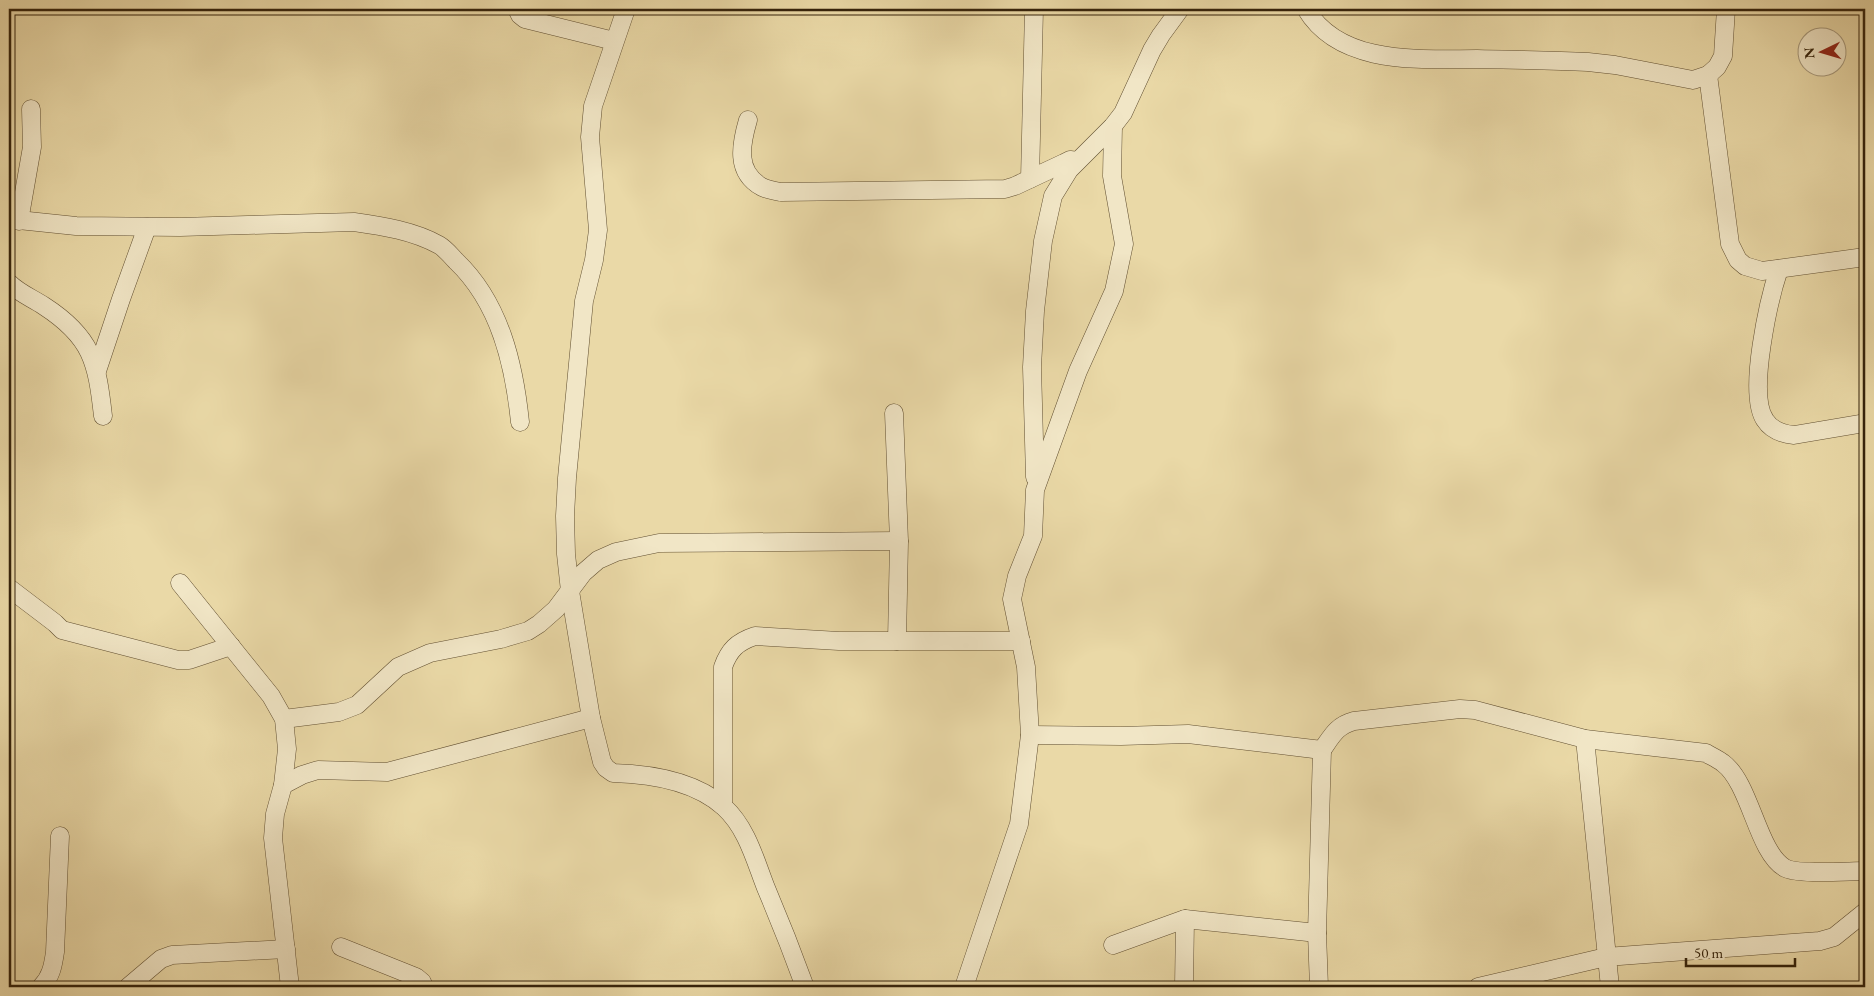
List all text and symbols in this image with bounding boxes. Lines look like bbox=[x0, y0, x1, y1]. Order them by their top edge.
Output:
north arrow bbox=[1796, 28, 1846, 78]
text: N bbox=[1800, 46, 1819, 60]
scale bar bbox=[1686, 936, 1795, 968]
text: 50 m bbox=[1694, 943, 1723, 962]

